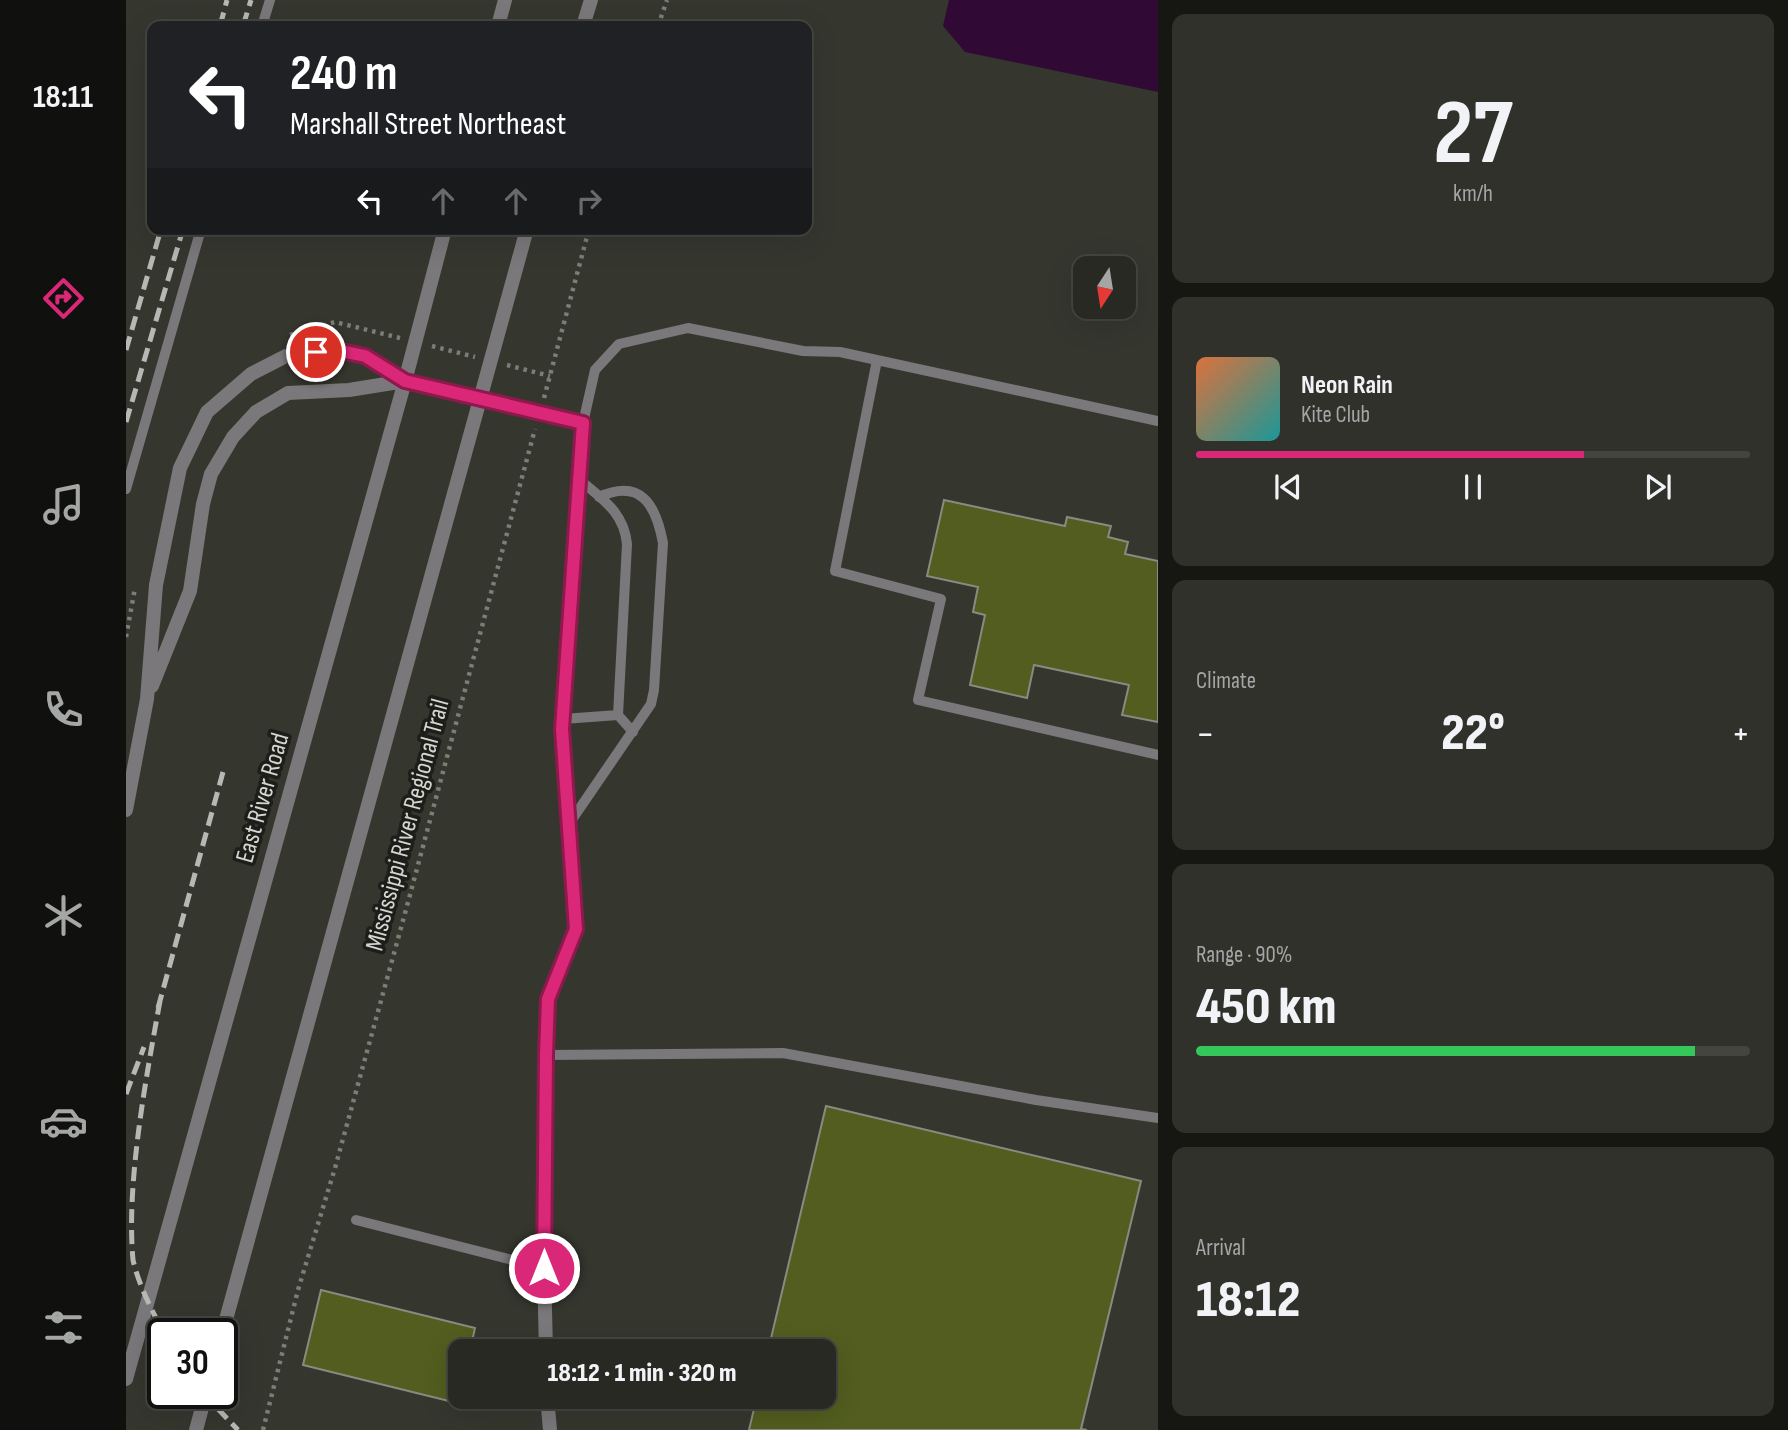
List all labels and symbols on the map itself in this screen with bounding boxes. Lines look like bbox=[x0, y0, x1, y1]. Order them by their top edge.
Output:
north arrow bbox=[1073, 256, 1136, 318]
pin bbox=[286, 322, 346, 382]
street label: Mississippi River Regional Trail bbox=[359, 696, 457, 954]
street label: East River Road bbox=[230, 729, 296, 867]
position arrow bbox=[507, 1231, 581, 1305]
speed limit sign: 30 bbox=[147, 1318, 238, 1409]

